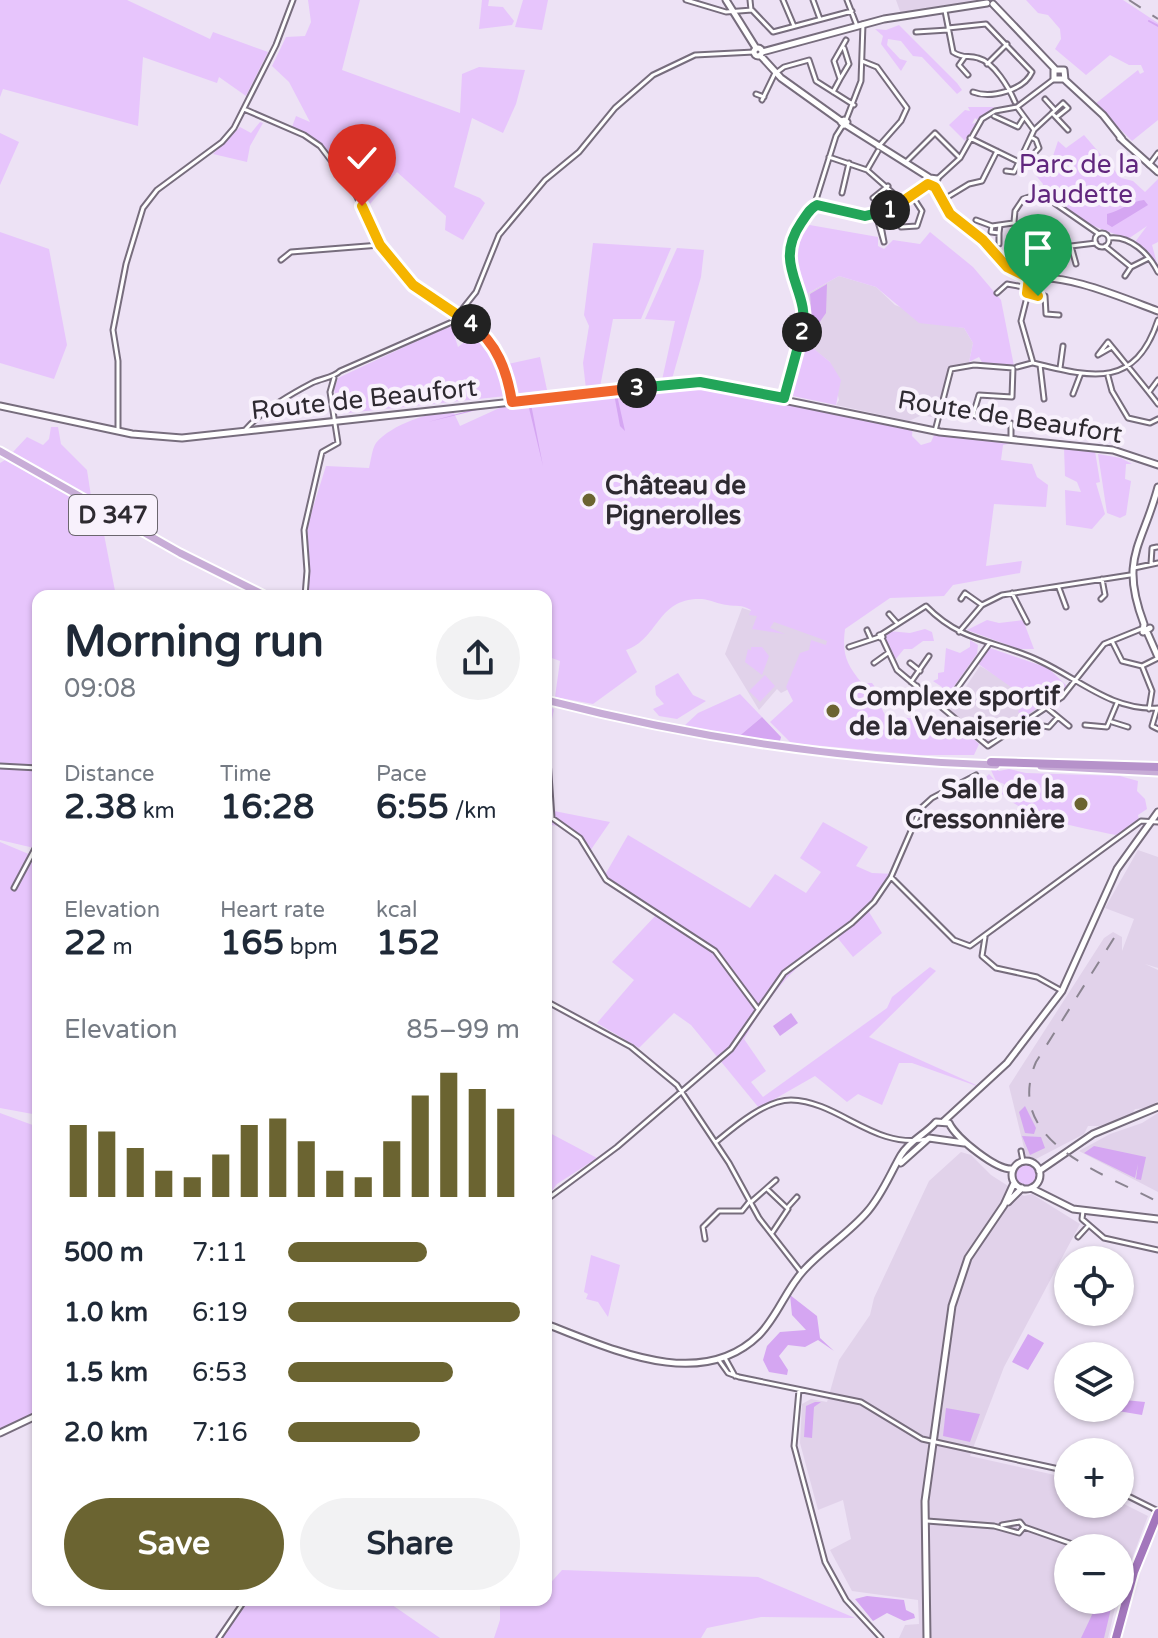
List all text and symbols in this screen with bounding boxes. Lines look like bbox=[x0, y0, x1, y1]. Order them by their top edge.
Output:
pin bbox=[328, 124, 396, 206]
icon: check bbox=[340, 136, 384, 180]
park label: Parc de la Jaudette bbox=[1019, 149, 1139, 210]
pin: 1 bbox=[870, 190, 910, 230]
text: 1 bbox=[883, 197, 897, 223]
pin bbox=[1004, 214, 1072, 296]
icon: arrive bbox=[1016, 226, 1060, 270]
pin: 4 bbox=[451, 304, 491, 344]
text: 4 bbox=[464, 311, 478, 337]
pin: 2 bbox=[782, 312, 822, 352]
text: 2 bbox=[795, 319, 809, 345]
pin: 3 bbox=[617, 368, 657, 408]
street label: Route de Beaufort bbox=[249, 372, 479, 426]
text: 3 bbox=[630, 375, 644, 401]
street label: Route de Beaufort bbox=[895, 384, 1125, 450]
place label: Château de Pignerolles bbox=[605, 470, 746, 531]
marker: Château de Pignerolles bbox=[580, 491, 598, 509]
road number: D 347 bbox=[69, 495, 157, 535]
text: Morning run bbox=[64, 616, 324, 669]
button: share bbox=[436, 616, 520, 700]
text: 09:08 bbox=[64, 673, 136, 704]
place label: Complexe sportif de la Venaiserie bbox=[849, 681, 1061, 742]
marker: Complexe sportif de la Venaiserie bbox=[824, 702, 842, 720]
text: Distance bbox=[64, 761, 155, 787]
text: Time bbox=[220, 761, 271, 787]
text: Pace bbox=[376, 761, 427, 787]
place label: Salle de la Cressonnière bbox=[905, 774, 1065, 835]
text: 2.38 bbox=[64, 787, 137, 828]
text: 16:28 bbox=[220, 787, 314, 828]
text: 6:55 bbox=[376, 787, 449, 828]
marker: Salle de la Cressonnière bbox=[1072, 795, 1090, 813]
text: km bbox=[137, 798, 175, 824]
text: /km bbox=[449, 798, 497, 824]
text: Elevation bbox=[64, 897, 160, 923]
text: Heart rate bbox=[220, 897, 325, 923]
text: kcal bbox=[376, 897, 417, 923]
text: 22 bbox=[64, 923, 107, 964]
text: 165 bbox=[220, 923, 284, 964]
text: 152 bbox=[376, 923, 440, 964]
text: m bbox=[107, 934, 133, 960]
text: bpm bbox=[284, 934, 338, 960]
text: Elevation bbox=[64, 1014, 178, 1045]
text: 85–99 m bbox=[406, 1014, 520, 1045]
text: 500 m bbox=[64, 1237, 144, 1268]
text: 7:11 bbox=[192, 1237, 248, 1268]
map controls bbox=[1054, 1246, 1134, 1614]
button: locate bbox=[1054, 1246, 1134, 1326]
text: 1.0 km bbox=[64, 1297, 148, 1328]
text: 6:19 bbox=[192, 1297, 248, 1328]
button: layers bbox=[1054, 1342, 1134, 1422]
text: 1.5 km bbox=[64, 1357, 148, 1388]
text: 6:53 bbox=[192, 1357, 248, 1388]
text: 2.0 km bbox=[64, 1417, 148, 1448]
text: 7:16 bbox=[192, 1417, 248, 1448]
button: + bbox=[1054, 1438, 1134, 1518]
button: Save bbox=[64, 1498, 284, 1590]
button: Share bbox=[300, 1498, 520, 1590]
button: − bbox=[1054, 1534, 1134, 1614]

